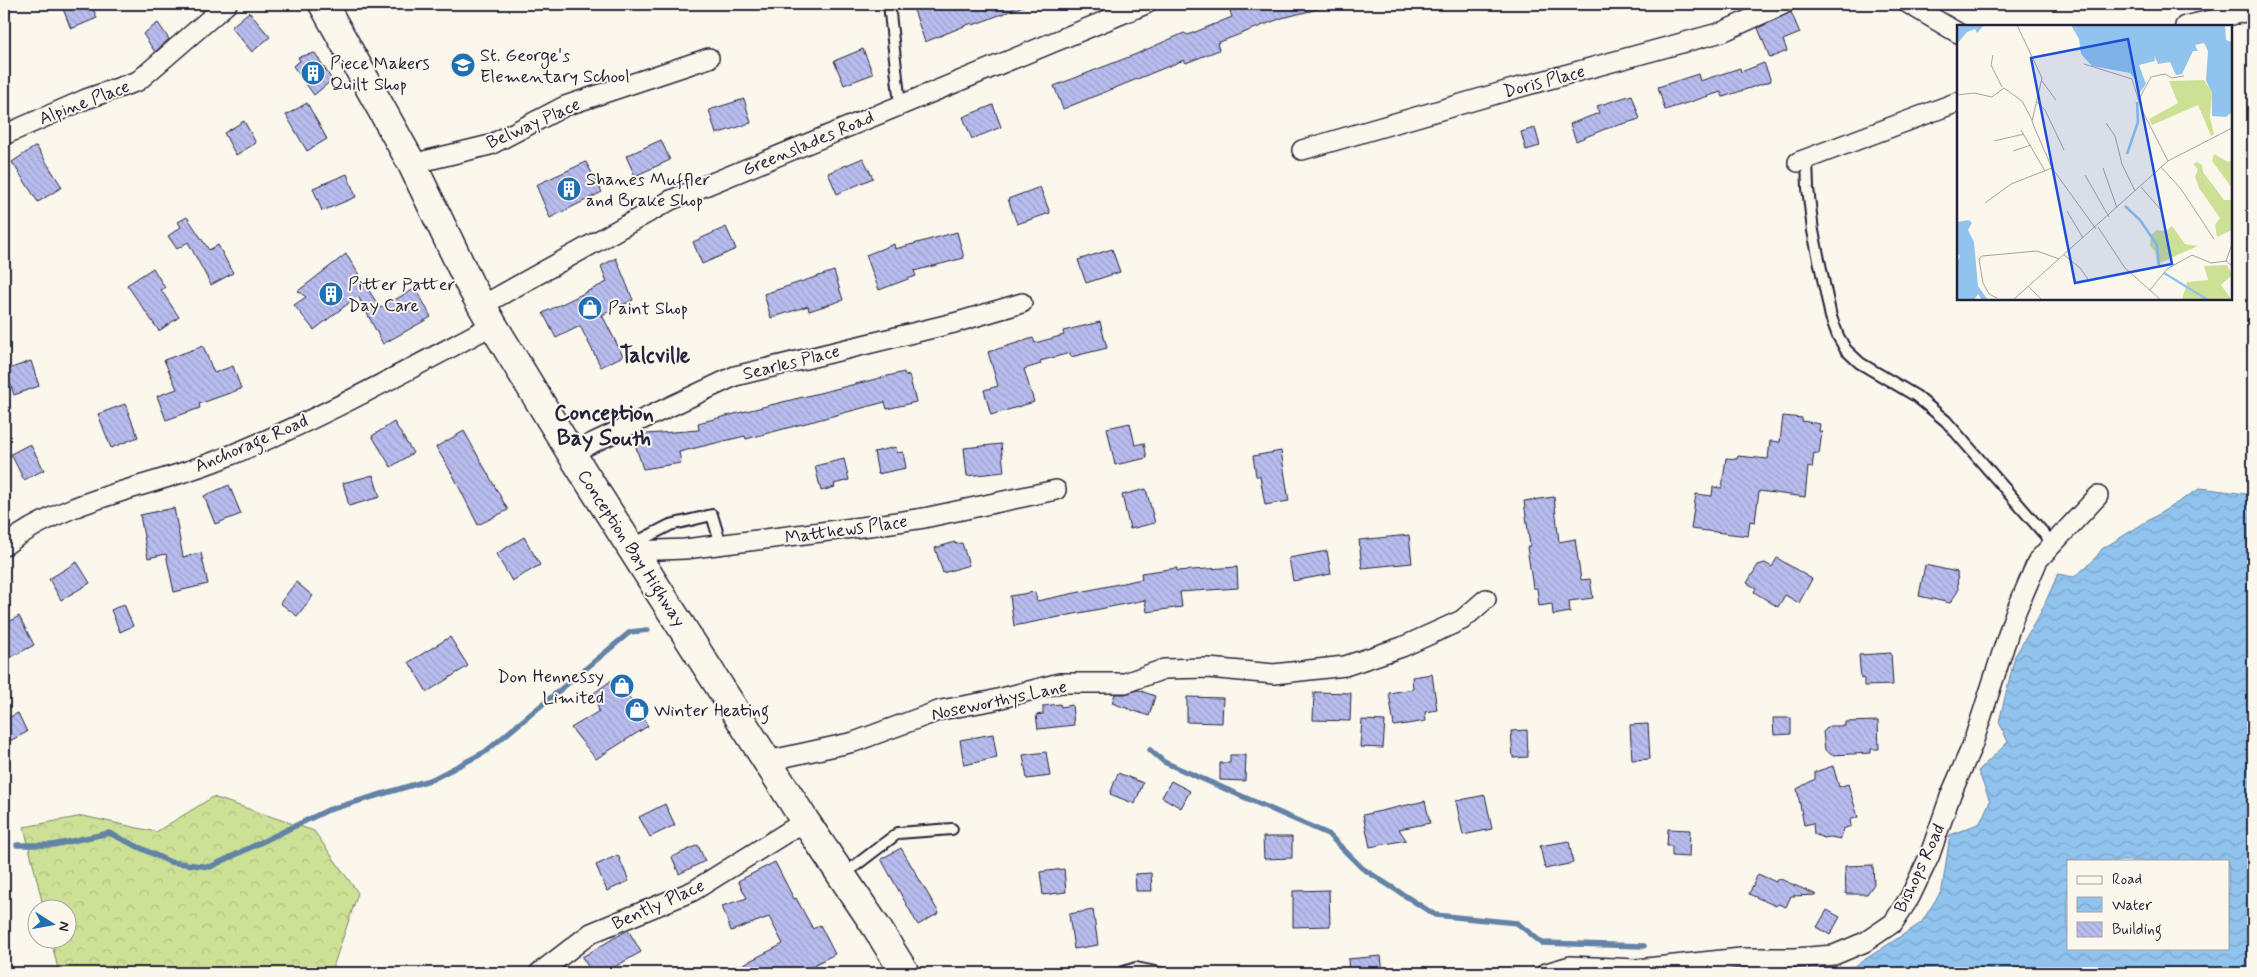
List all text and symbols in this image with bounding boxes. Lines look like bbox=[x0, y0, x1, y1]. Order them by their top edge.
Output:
inset map bbox=[1957, 25, 2232, 300]
place label: St. George's Elementary School bbox=[480, 44, 630, 89]
place label: Piece Makers Quilt Shop bbox=[330, 52, 430, 97]
school or university icon: St. George's Elementary School bbox=[450, 52, 476, 78]
building icon: Piece Makers Quilt Shop bbox=[300, 60, 326, 86]
street label: Doris Place bbox=[1501, 60, 1588, 104]
street label: Alpine Place bbox=[36, 75, 133, 131]
street label: Belway Place bbox=[483, 93, 584, 155]
street label: Greenslades Road bbox=[739, 105, 878, 183]
place label: Shanes Muffler and Brake Shop bbox=[586, 168, 711, 213]
building icon: Shanes Muffler and Brake Shop bbox=[556, 176, 582, 202]
place label: Pitter Patter Day Care bbox=[348, 273, 456, 318]
building icon: Pitter Patter Day Care bbox=[318, 281, 344, 307]
shop icon: Paint Shop bbox=[577, 295, 603, 321]
place label: Paint Shop bbox=[608, 297, 688, 321]
street label: Searles Place bbox=[740, 339, 842, 387]
district label: Talcville bbox=[620, 342, 691, 370]
district label: Conception Bay South bbox=[554, 400, 654, 453]
street label: Anchorage Road bbox=[191, 409, 313, 480]
street label: Conception Bay Highway bbox=[570, 465, 691, 633]
street label: Matthews Place bbox=[783, 510, 909, 550]
place label: Don Hennessy Limited bbox=[497, 665, 604, 710]
shop icon: Don Hennessy Limited bbox=[609, 673, 635, 699]
street label: Noseworthys Lane bbox=[929, 675, 1069, 727]
shop icon: Winter Heating bbox=[624, 697, 650, 723]
place label: Winter Heating bbox=[654, 699, 769, 725]
street label: Bishops Road bbox=[1889, 820, 1951, 917]
legend bbox=[2067, 860, 2230, 950]
text: Road bbox=[2112, 870, 2142, 890]
street label: Bently Place bbox=[608, 874, 709, 936]
text: Water bbox=[2112, 896, 2152, 916]
north arrow bbox=[28, 900, 78, 950]
text: N bbox=[54, 920, 74, 933]
text: Building bbox=[2112, 920, 2162, 941]

